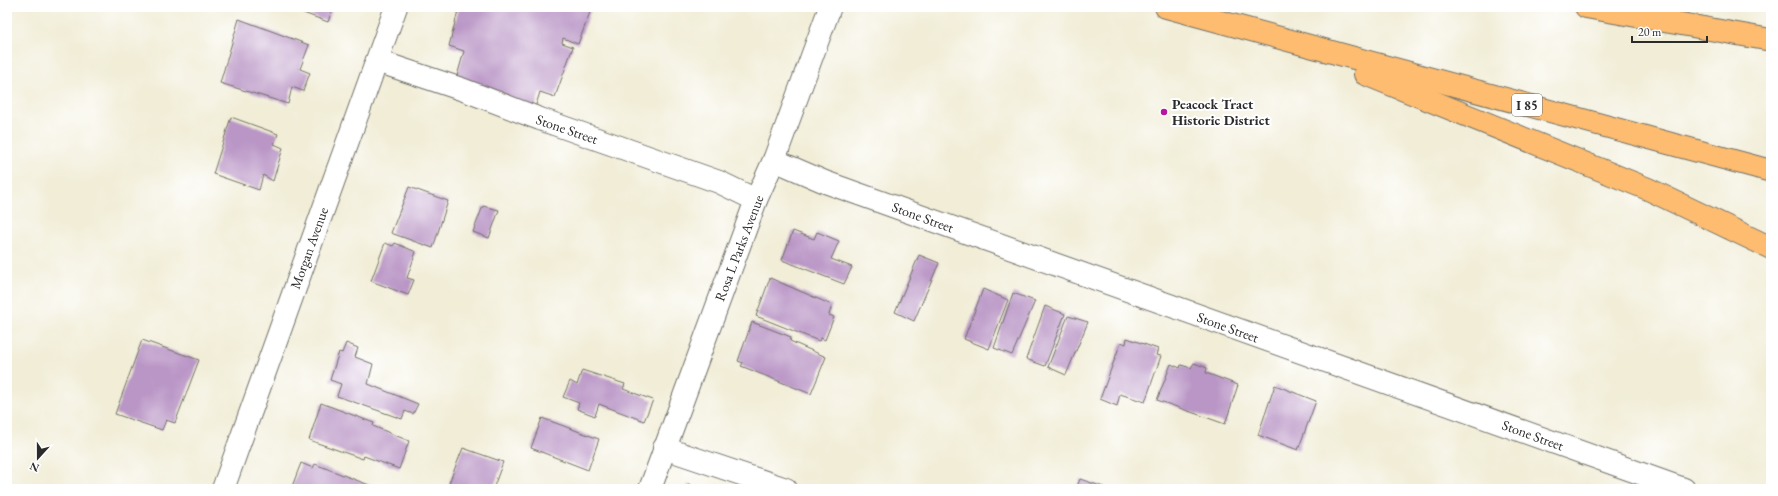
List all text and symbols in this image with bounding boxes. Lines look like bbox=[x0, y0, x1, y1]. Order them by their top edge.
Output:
scale bar bbox=[1632, 18, 1707, 44]
text: 20 m bbox=[1638, 24, 1662, 40]
road number: I 85 bbox=[1512, 94, 1542, 116]
place label: Peacock Tract Historic District bbox=[1172, 95, 1270, 129]
marker: Peacock Tract Historic District bbox=[1159, 107, 1169, 117]
street label: Stone Street bbox=[534, 110, 601, 148]
street label: Rosa L Parks Avenue bbox=[711, 192, 768, 304]
street label: Stone Street bbox=[890, 198, 957, 237]
street label: Morgan Avenue bbox=[286, 204, 332, 291]
street label: Stone Street bbox=[1195, 308, 1262, 347]
street label: Stone Street bbox=[1500, 416, 1567, 455]
north arrow bbox=[18, 438, 58, 478]
text: N bbox=[28, 459, 41, 475]

